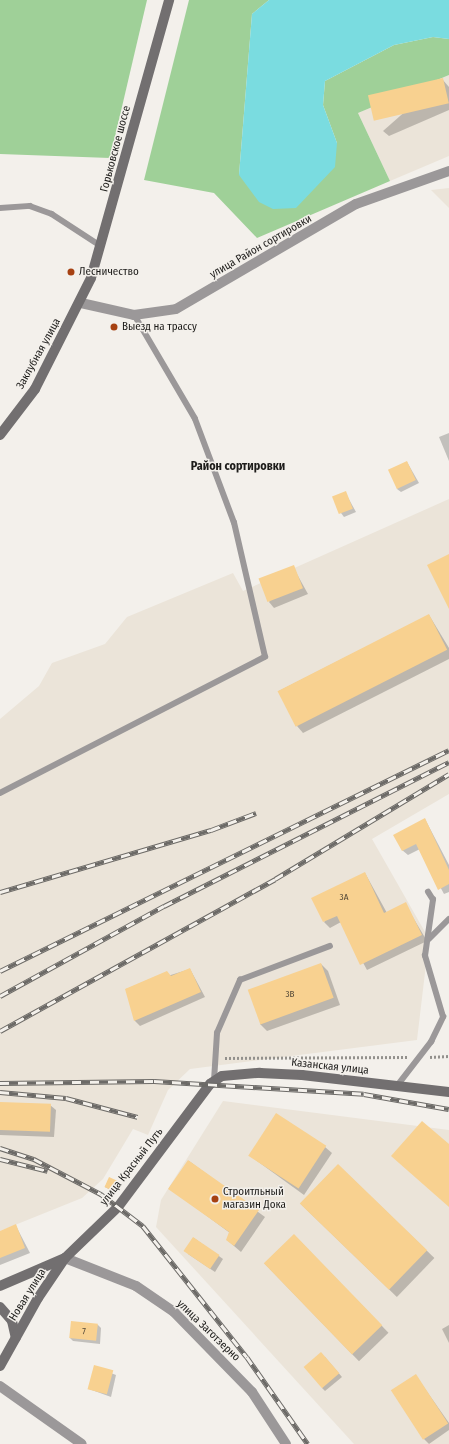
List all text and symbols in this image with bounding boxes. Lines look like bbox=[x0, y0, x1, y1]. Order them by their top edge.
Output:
street label: Горьковское шоссе bbox=[98, 104, 134, 194]
street label: улица Район сортировки bbox=[208, 212, 314, 282]
place label: Лесничество bbox=[79, 265, 139, 279]
marker: Лесничество bbox=[66, 267, 76, 277]
street label: Заклубная улица bbox=[14, 316, 64, 392]
place label: Выезд на трассу bbox=[122, 320, 197, 334]
marker: Выезд на трассу bbox=[109, 322, 119, 332]
district label: Район сортировки bbox=[191, 460, 285, 474]
house number: 3А bbox=[340, 892, 348, 902]
house number: 3В bbox=[286, 989, 294, 999]
street label: Казанская улица bbox=[291, 1056, 369, 1078]
street label: улица Красный Путь bbox=[98, 1126, 166, 1208]
place label: Строитльный магазин Дока bbox=[223, 1186, 286, 1212]
marker: Строитльный магазин Дока bbox=[210, 1194, 220, 1204]
street label: Новая улица bbox=[7, 1267, 49, 1323]
street label: улица Заготзерно bbox=[174, 1298, 242, 1364]
house number: 7 bbox=[82, 1326, 86, 1336]

